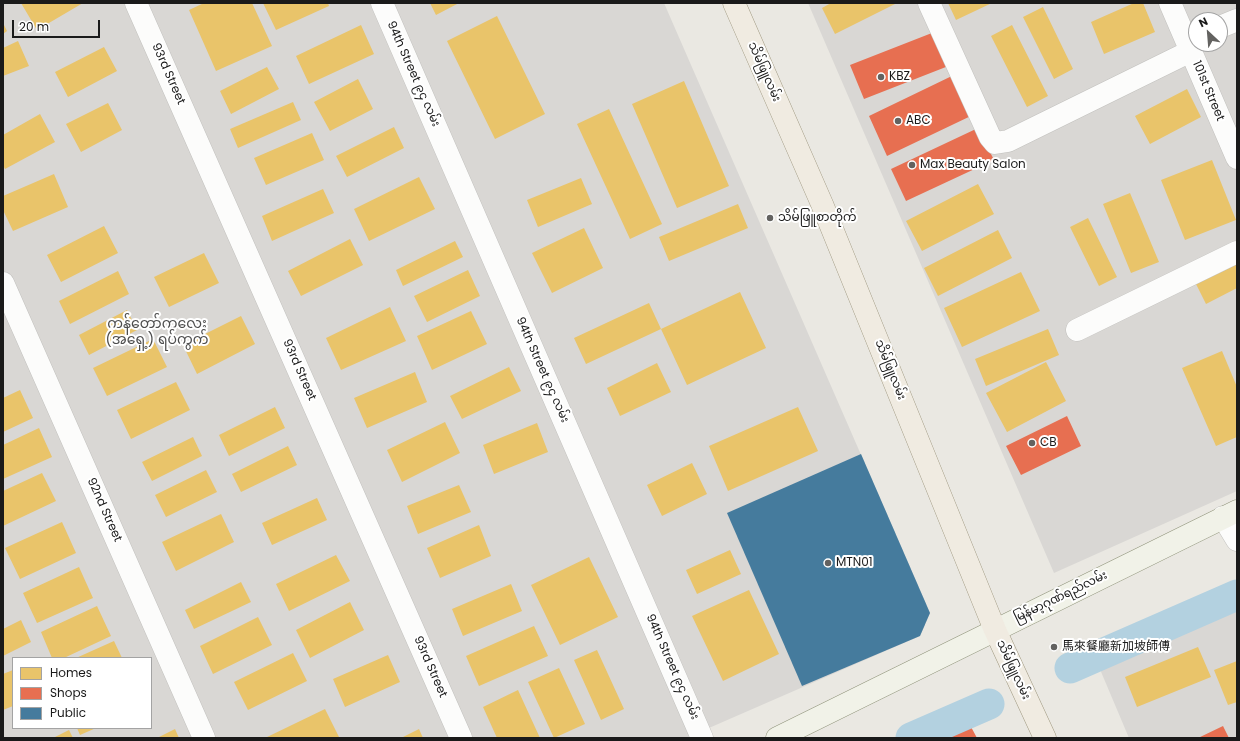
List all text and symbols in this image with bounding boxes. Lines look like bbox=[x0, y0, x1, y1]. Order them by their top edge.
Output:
scale bar bbox=[14, 12, 102, 38]
north arrow bbox=[1188, 12, 1228, 52]
text: N bbox=[1196, 13, 1210, 31]
text: 20 m bbox=[19, 18, 49, 35]
street label: 94th Street ၉၄ လမ်း bbox=[383, 19, 443, 129]
street label: သိမ်ဖြူလမ်း bbox=[744, 40, 784, 104]
street label: 93rd Street bbox=[148, 41, 188, 107]
street label: 101st Street bbox=[1189, 59, 1227, 123]
place label: KBZ bbox=[889, 70, 910, 84]
marker: KBZ bbox=[876, 72, 886, 82]
place label: ABC bbox=[906, 114, 931, 128]
marker: ABC bbox=[893, 116, 903, 126]
place label: Max Beauty Salon bbox=[920, 158, 1026, 172]
marker: Max Beauty Salon bbox=[907, 160, 917, 170]
place label: သိမ်ဖြူစာတိုက် bbox=[778, 211, 857, 225]
marker: သိမ်ဖြူစာတိုက် bbox=[765, 213, 775, 223]
street label: 94th Street ၉၄ လမ်း bbox=[512, 315, 572, 425]
district label: ကန်တော်ကလေး (အရှေ့) ရပ်ကွက် bbox=[106, 316, 208, 348]
street label: 93rd Street bbox=[279, 337, 319, 403]
street label: သိမ်ဖြူလမ်း bbox=[871, 338, 909, 402]
place label: CB bbox=[1040, 436, 1057, 450]
marker: CB bbox=[1027, 438, 1037, 448]
street label: 92nd Street bbox=[83, 476, 125, 544]
place label: MTN01 bbox=[836, 556, 873, 570]
marker: MTN01 bbox=[823, 558, 833, 568]
street label: မြန်မာ့ဂုဏ်ရည်လမ်း bbox=[1012, 568, 1110, 626]
street label: 94th Street ၉၄ လမ်း bbox=[642, 612, 702, 722]
street label: 93rd Street bbox=[410, 634, 450, 700]
street label: သိမ်ဖြူလမ်း bbox=[993, 638, 1033, 702]
place label: 馬來餐廳新加坡師傅 bbox=[1062, 640, 1170, 654]
marker: 馬來餐廳新加坡師傅 bbox=[1049, 642, 1059, 652]
legend bbox=[12, 657, 152, 729]
text: Homes bbox=[50, 664, 92, 681]
text: Shops bbox=[50, 684, 87, 701]
text: Public bbox=[50, 704, 86, 721]

